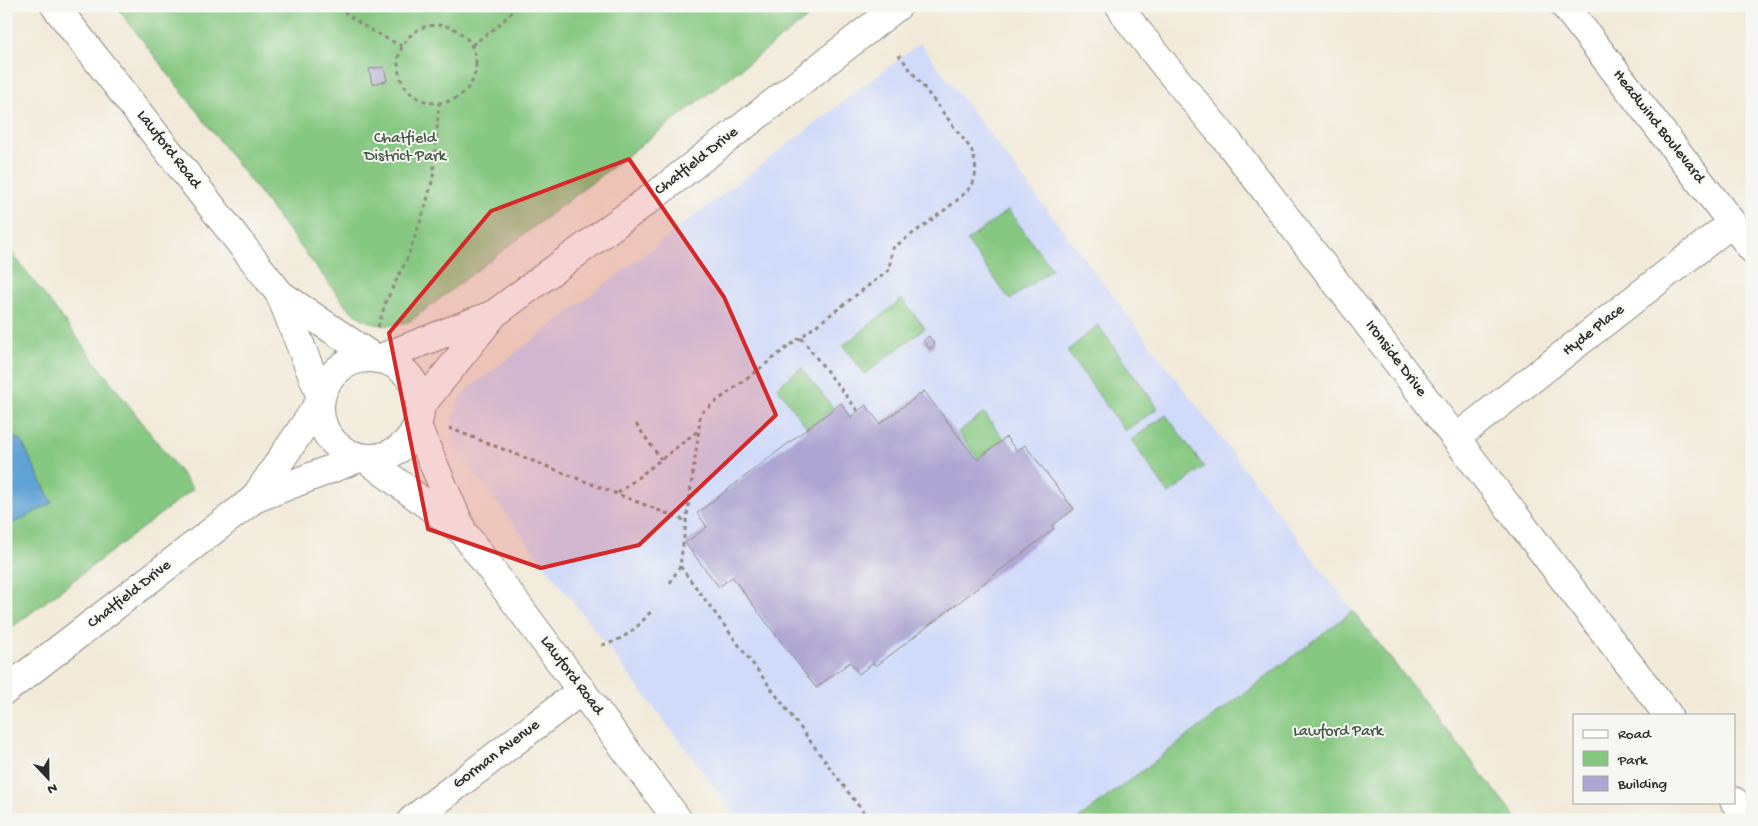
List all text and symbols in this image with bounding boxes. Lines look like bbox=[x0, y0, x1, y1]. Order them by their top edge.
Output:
street label: Headwind Boulevard bbox=[1608, 66, 1709, 189]
street label: Lawford Road bbox=[132, 107, 205, 194]
street label: Chatfield Drive bbox=[651, 123, 743, 201]
park label: Chatfield District Park bbox=[363, 130, 448, 167]
street label: Hyde Place bbox=[1559, 300, 1629, 361]
street label: Ironside Drive bbox=[1360, 317, 1430, 402]
street label: Chatfield Drive bbox=[84, 556, 176, 634]
street label: Lawford Road bbox=[535, 633, 608, 721]
legend bbox=[1573, 714, 1736, 804]
street label: Gorman Avenue bbox=[450, 716, 545, 794]
park label: Lawford Park bbox=[1293, 723, 1385, 742]
text: Road bbox=[1618, 726, 1652, 744]
text: Park bbox=[1617, 752, 1648, 770]
north arrow bbox=[22, 754, 72, 804]
text: Building bbox=[1617, 776, 1667, 794]
text: N bbox=[45, 778, 59, 797]

